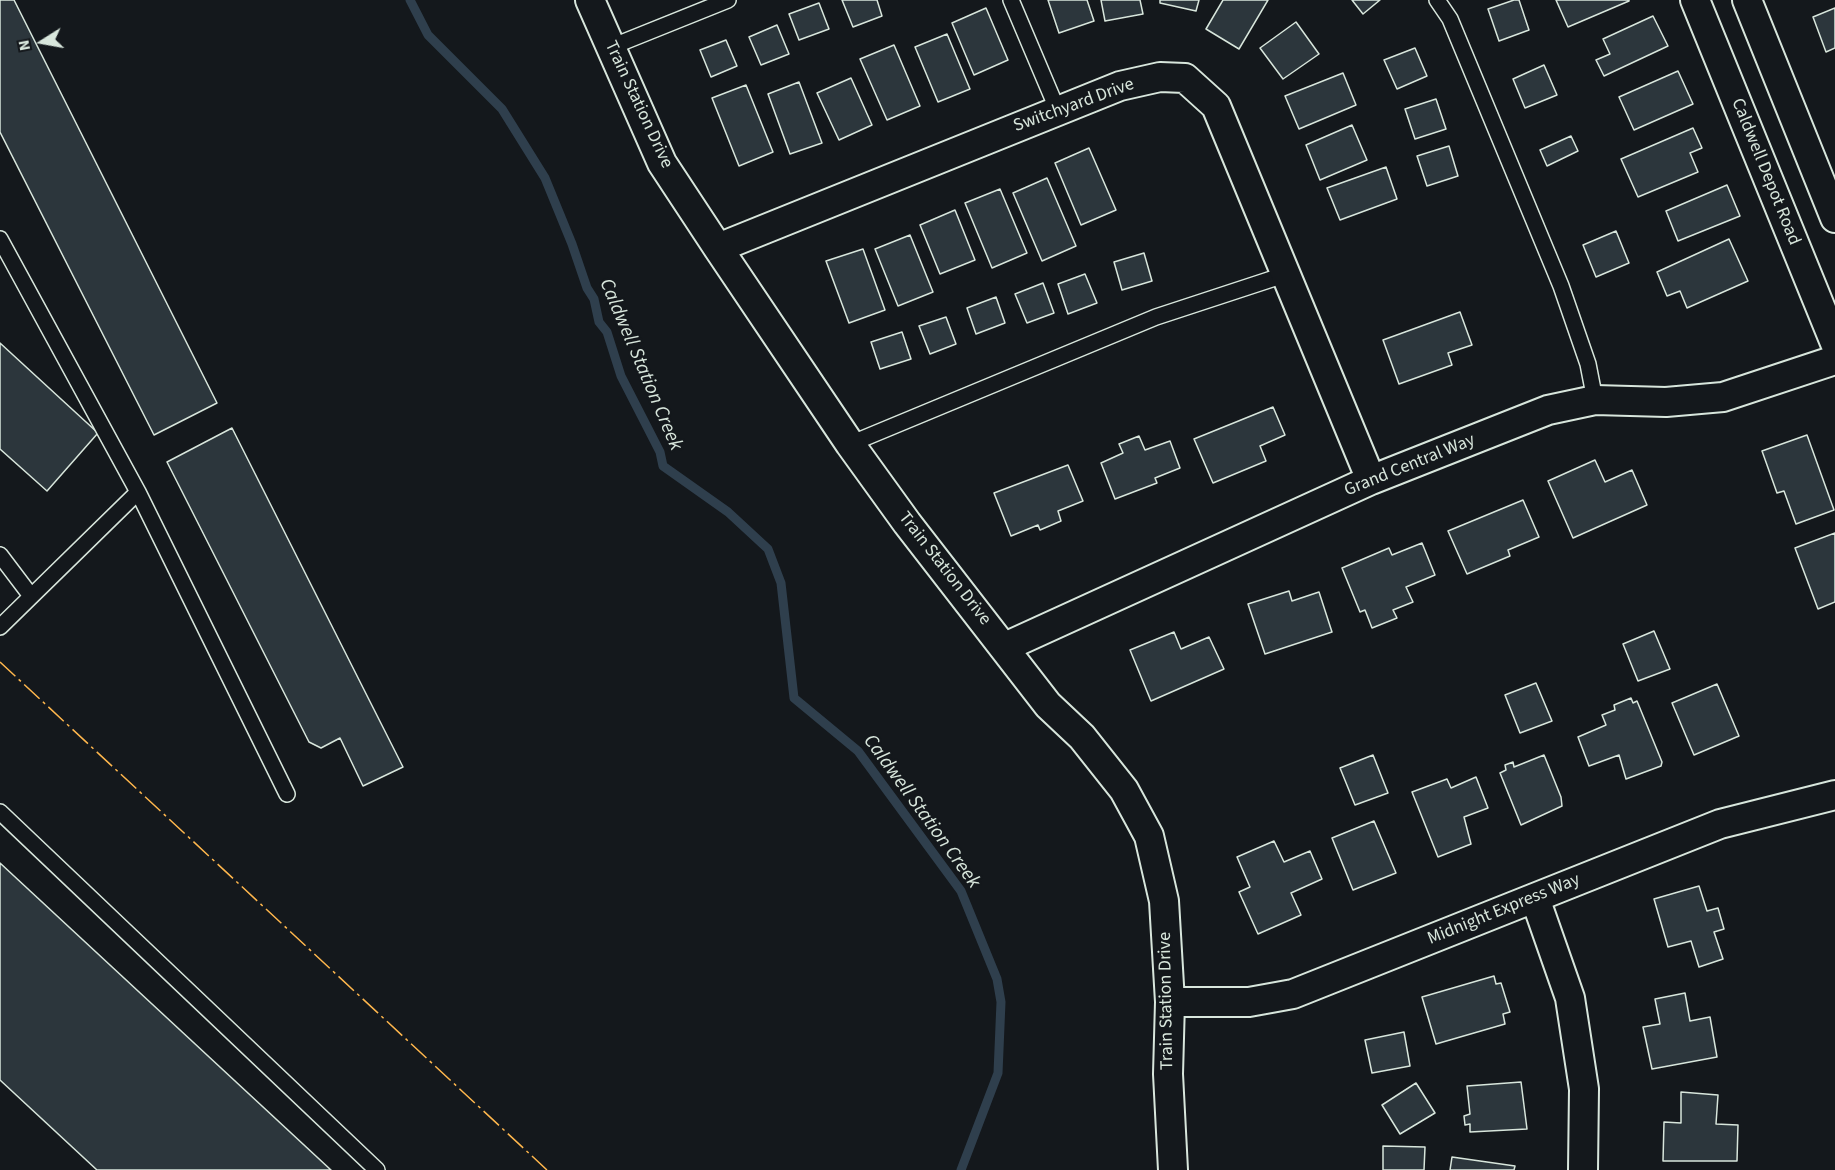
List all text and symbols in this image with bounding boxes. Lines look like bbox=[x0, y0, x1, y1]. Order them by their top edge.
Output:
north arrow bbox=[12, 12, 72, 72]
text: N bbox=[13, 38, 36, 53]
street label: Train Station Drive bbox=[599, 38, 677, 172]
street label: Switchyard Drive bbox=[1011, 74, 1137, 138]
street label: Caldwell Depot Road bbox=[1726, 96, 1804, 248]
water label: Caldwell Station Creek bbox=[593, 275, 687, 455]
street label: Grand Central Way bbox=[1342, 430, 1478, 502]
street label: Train Station Drive bbox=[893, 508, 995, 630]
water label: Caldwell Station Creek bbox=[857, 730, 985, 894]
street label: Midnight Express Way bbox=[1425, 870, 1583, 950]
street label: Train Station Drive bbox=[1155, 932, 1179, 1070]

